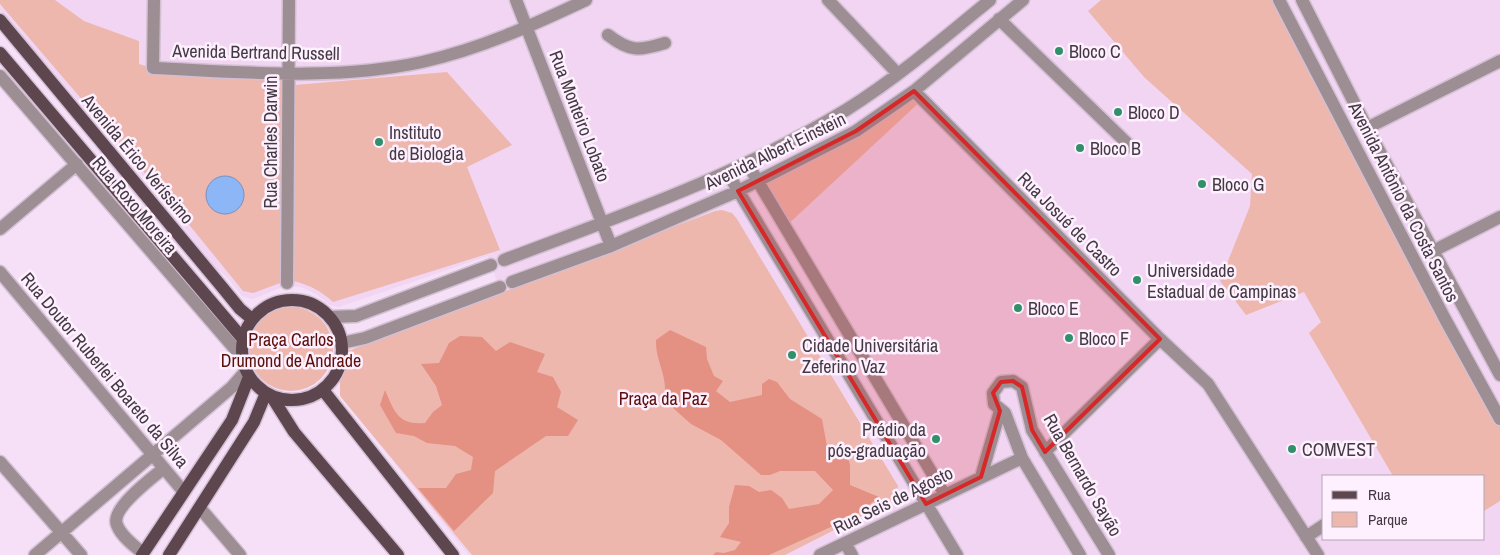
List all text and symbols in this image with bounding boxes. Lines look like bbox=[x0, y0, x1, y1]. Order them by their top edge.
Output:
street label: Avenida Bertrand Russell bbox=[171, 38, 340, 66]
place label: Bloco C bbox=[1069, 39, 1121, 64]
marker: Bloco C bbox=[1053, 45, 1065, 57]
street label: Rua Monteiro Lobato bbox=[543, 47, 617, 185]
street label: Rua Charles Darwin bbox=[258, 76, 283, 208]
street label: Avenida Érico Veríssimo bbox=[76, 88, 200, 229]
street label: Avenida Antônio da Costa Santos bbox=[1342, 97, 1465, 306]
place label: Bloco D bbox=[1128, 100, 1180, 125]
street label: Avenida Albert Einstein bbox=[699, 106, 850, 196]
marker: Bloco D bbox=[1112, 106, 1124, 118]
place label: Instituto de Biologia bbox=[389, 120, 464, 166]
marker: Instituto de Biologia bbox=[373, 136, 385, 148]
place label: Bloco B bbox=[1090, 136, 1141, 161]
marker: Bloco B bbox=[1074, 142, 1086, 154]
street label: Rua Roxo Moreira bbox=[87, 151, 183, 259]
street label: Rua Josué de Castro bbox=[1012, 166, 1128, 282]
place label: Bloco G bbox=[1212, 172, 1265, 197]
marker: Bloco G bbox=[1196, 178, 1208, 190]
place label: Universidade Estadual de Campinas bbox=[1147, 258, 1296, 304]
street label: Rua Doutor Ruberlei Boareto da Silva bbox=[16, 267, 194, 473]
marker: Universidade Estadual de Campinas bbox=[1131, 274, 1143, 286]
place label: Bloco E bbox=[1028, 296, 1079, 321]
marker: Bloco E bbox=[1012, 302, 1024, 314]
place label: Bloco F bbox=[1079, 326, 1129, 351]
park label: Praça Carlos Drumond de Andrade bbox=[221, 327, 361, 373]
marker: Bloco F bbox=[1063, 332, 1075, 344]
place label: Cidade Universitária Zeferino Vaz bbox=[802, 333, 938, 379]
marker: Cidade Universitária Zeferino Vaz bbox=[786, 349, 798, 361]
park label: Praça da Paz bbox=[619, 386, 707, 411]
street label: Rua Bernardo Sayão bbox=[1038, 409, 1128, 541]
place label: Prédio da pós-graduação bbox=[828, 417, 926, 463]
marker: Prédio da pós-graduação bbox=[930, 433, 942, 445]
place label: COMVEST bbox=[1302, 437, 1375, 462]
marker: COMVEST bbox=[1286, 443, 1298, 455]
street label: Rua Seis de Agosto bbox=[829, 460, 957, 540]
legend bbox=[1322, 475, 1485, 540]
text: Rua bbox=[1368, 484, 1391, 505]
text: Parque bbox=[1368, 509, 1408, 530]

